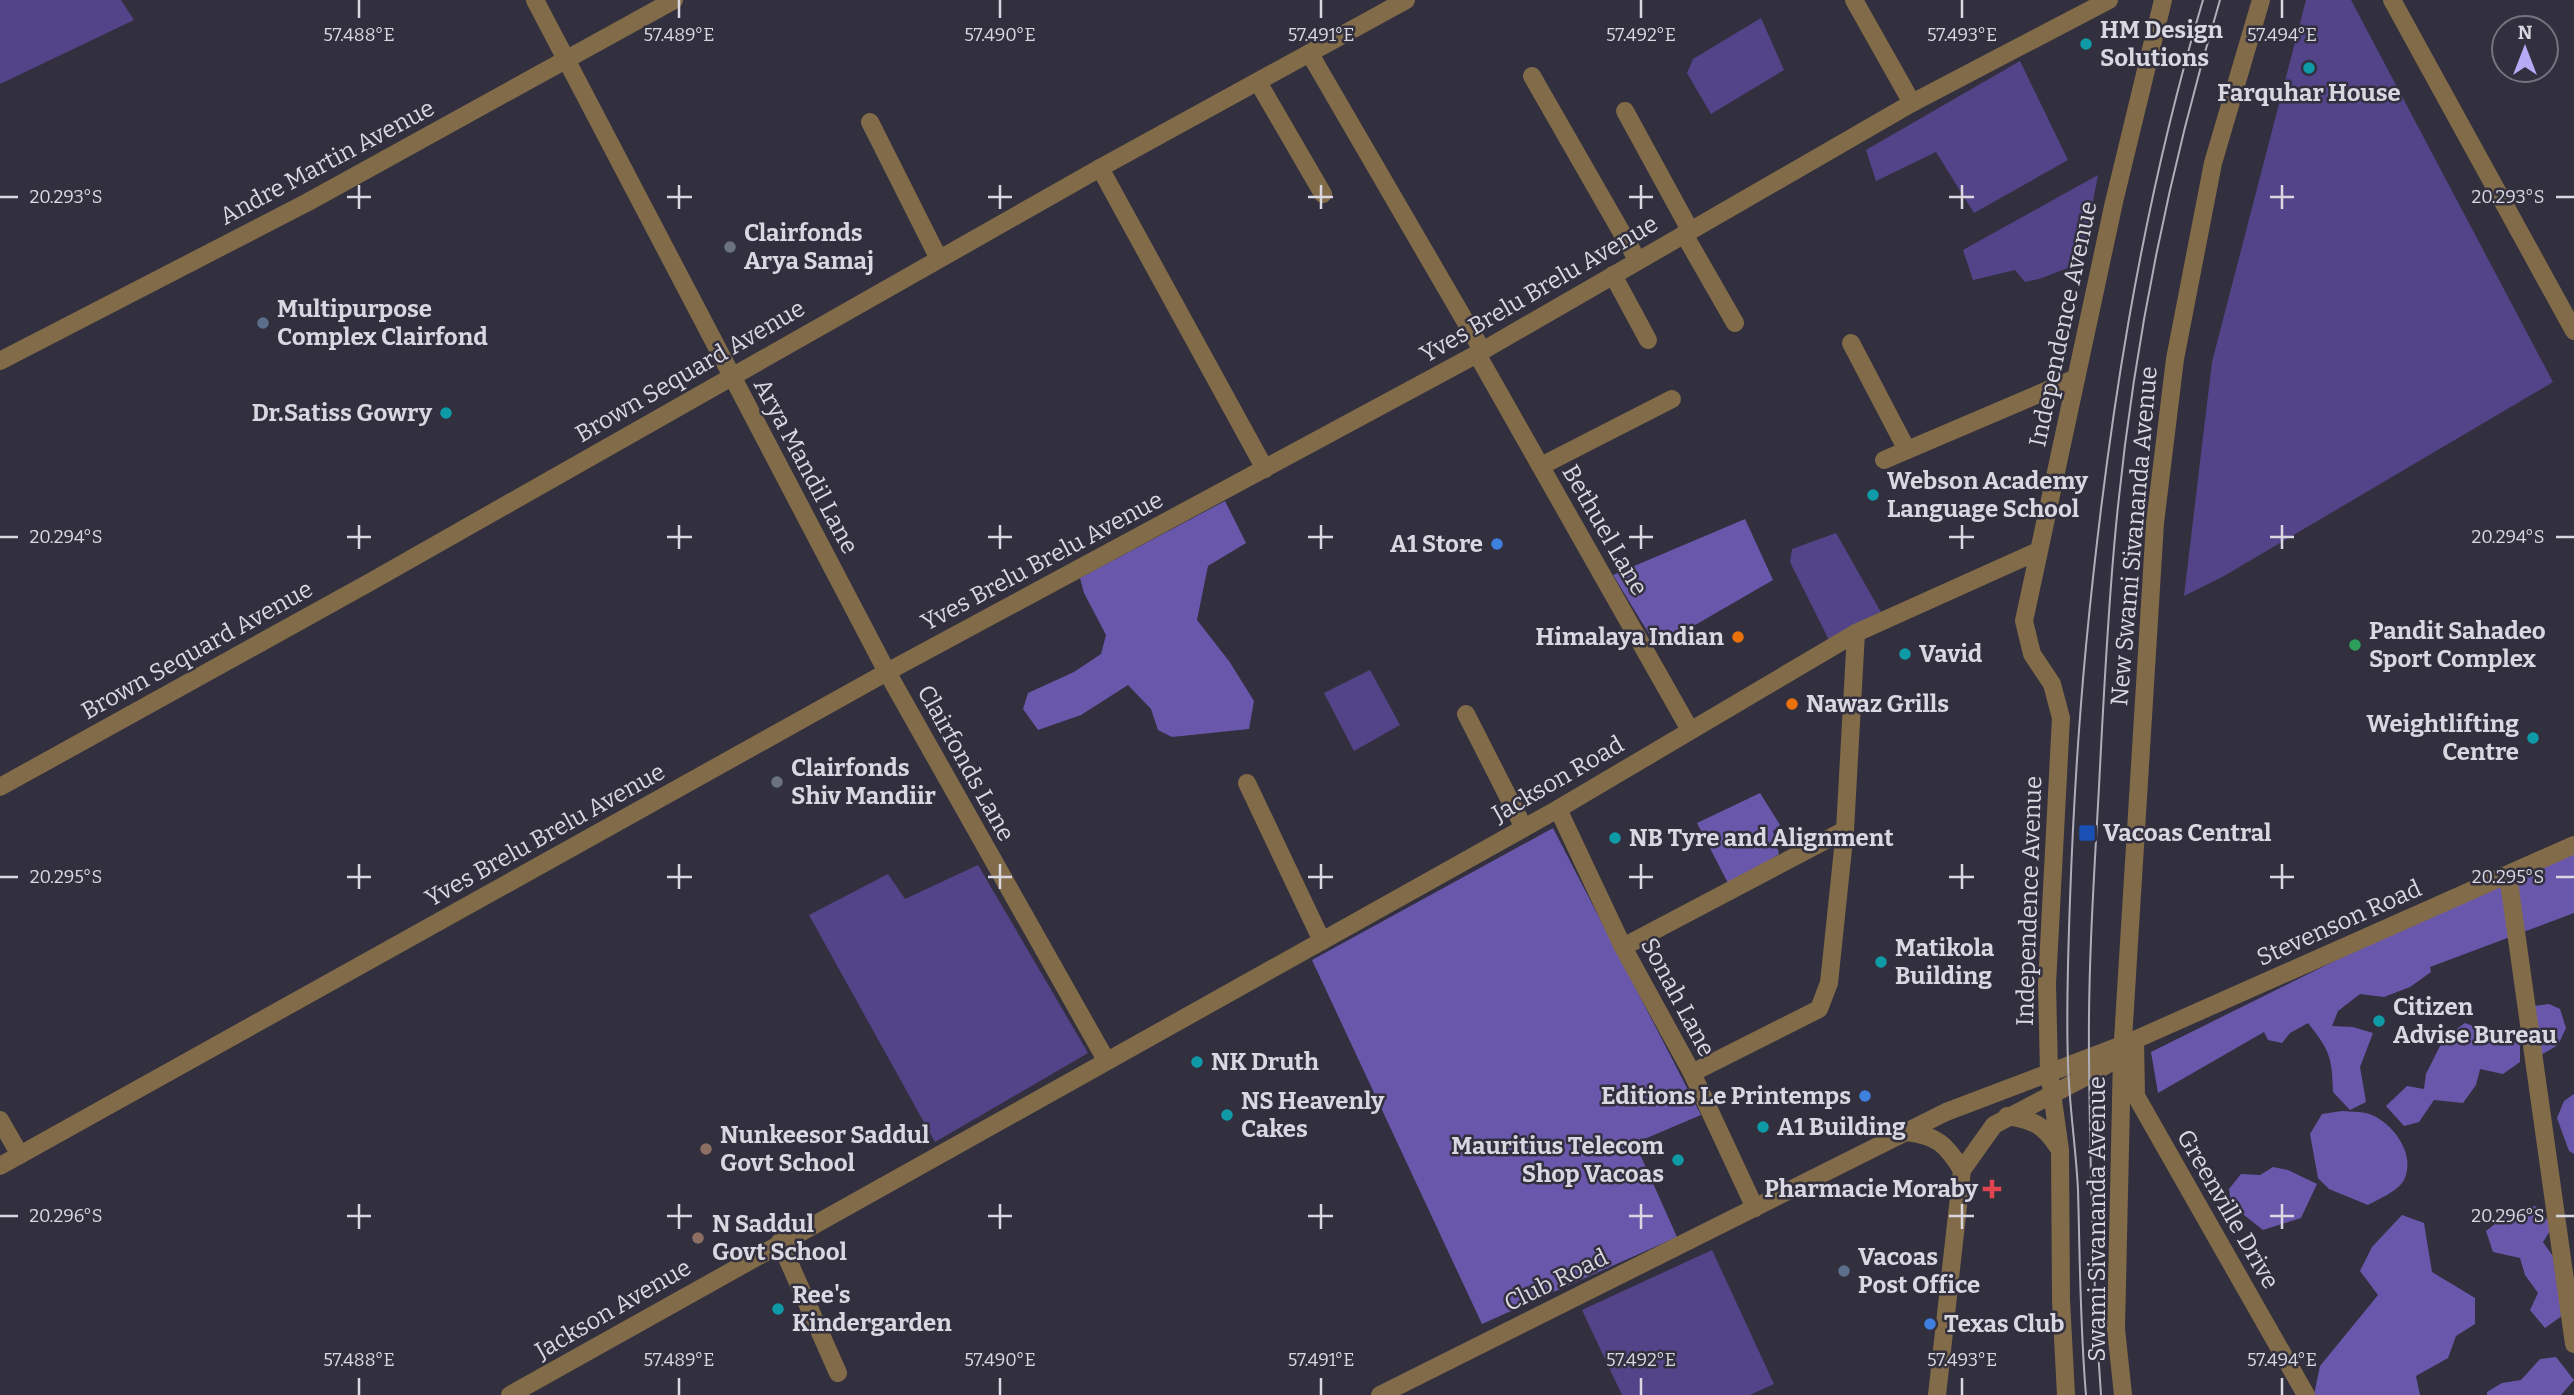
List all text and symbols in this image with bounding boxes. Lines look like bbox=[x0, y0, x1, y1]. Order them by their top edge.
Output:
north arrow bbox=[2490, 14, 2560, 84]
place label: HM Design Solutions bbox=[2100, 16, 2223, 72]
text: N bbox=[2518, 21, 2533, 44]
text: 57.488°E bbox=[323, 24, 395, 46]
text: 57.489°E bbox=[644, 24, 714, 46]
text: 57.490°E bbox=[964, 24, 1036, 46]
text: 57.491°E bbox=[1288, 24, 1354, 46]
text: 57.492°E bbox=[1606, 24, 1676, 46]
text: 57.493°E bbox=[1927, 24, 1997, 46]
text: 57.494°E bbox=[2247, 24, 2317, 46]
marker: HM Design Solutions bbox=[2078, 36, 2094, 52]
marker: Farquhar House bbox=[2301, 60, 2317, 76]
place label: Farquhar House bbox=[2217, 79, 2401, 107]
street label: Andre Martin Avenue bbox=[215, 94, 439, 230]
text: 20.293°S bbox=[29, 186, 103, 208]
text: 20.293°S bbox=[2471, 186, 2545, 208]
street label: Independence Avenue bbox=[2023, 199, 2103, 449]
street label: Yves Brelu Brelu Avenue bbox=[1415, 209, 1663, 369]
place label: Clairfonds Arya Samaj bbox=[744, 219, 874, 275]
marker: Clairfonds Arya Samaj bbox=[722, 239, 738, 255]
street label: Brown Sequard Avenue bbox=[570, 294, 810, 448]
place label: Multipurpose Complex Clairfond bbox=[277, 295, 488, 351]
marker: Multipurpose Complex Clairfond bbox=[255, 315, 271, 331]
street label: New Swami Sivananda Avenue bbox=[2105, 365, 2163, 707]
street label: Arya Mandil Lane bbox=[748, 374, 864, 558]
place label: Dr.Satiss Gowry bbox=[252, 399, 433, 427]
marker: Dr.Satiss Gowry bbox=[438, 405, 454, 421]
street label: Bethuel Lane bbox=[1556, 460, 1654, 600]
place label: Webson Academy Language School bbox=[1887, 467, 2089, 523]
street label: Yves Brelu Brelu Avenue bbox=[916, 485, 1168, 637]
marker: Webson Academy Language School bbox=[1865, 487, 1881, 503]
text: 20.294°S bbox=[29, 526, 103, 548]
text: 20.294°S bbox=[2471, 526, 2545, 548]
place label: A1 Store bbox=[1390, 530, 1483, 558]
marker: A1 Store bbox=[1489, 536, 1505, 552]
street label: Brown Sequard Avenue bbox=[77, 575, 317, 725]
place label: Pandit Sahadeo Sport Complex bbox=[2369, 617, 2546, 673]
place label: Himalaya Indian bbox=[1535, 623, 1725, 651]
marker: Himalaya Indian bbox=[1730, 629, 1746, 645]
marker: Pandit Sahadeo Sport Complex bbox=[2347, 637, 2363, 653]
place label: Vavid bbox=[1919, 640, 1983, 668]
marker: Vavid bbox=[1897, 646, 1913, 662]
street label: Clairfonds Lane bbox=[912, 680, 1020, 846]
place label: Nawaz Grills bbox=[1806, 690, 1949, 718]
marker: Nawaz Grills bbox=[1784, 696, 1800, 712]
place label: Weightlifting Centre bbox=[2366, 710, 2519, 766]
street label: Jackson Road bbox=[1486, 730, 1629, 828]
marker: Weightlifting Centre bbox=[2525, 730, 2541, 746]
place label: Clairfonds Shiv Mandiir bbox=[791, 754, 936, 810]
street label: Yves Brelu Brelu Avenue bbox=[420, 757, 670, 913]
marker: Clairfonds Shiv Mandiir bbox=[769, 774, 785, 790]
street label: Independence Avenue bbox=[2011, 775, 2047, 1027]
place label: Vacoas Central bbox=[2103, 819, 2272, 847]
marker: Vacoas Central bbox=[2077, 823, 2097, 843]
place label: NB Tyre and Alignment bbox=[1629, 824, 1894, 852]
marker: NB Tyre and Alignment bbox=[1607, 830, 1623, 846]
text: 20.295°S bbox=[30, 866, 102, 888]
text: 20.295°S bbox=[2472, 866, 2544, 888]
street label: Stevenson Road bbox=[2252, 874, 2426, 972]
street label: Sonah Lane bbox=[1635, 933, 1721, 1061]
place label: Matikola Building bbox=[1895, 934, 1995, 990]
marker: Matikola Building bbox=[1873, 954, 1889, 970]
place label: Citizen Advise Bureau bbox=[2393, 993, 2557, 1049]
marker: Citizen Advise Bureau bbox=[2371, 1013, 2387, 1029]
place label: NK Druth bbox=[1211, 1048, 1319, 1076]
marker: NK Druth bbox=[1189, 1054, 1205, 1070]
street label: Swami Sivananda Avenue bbox=[2083, 1076, 2111, 1362]
place label: Editions Le Printemps bbox=[1601, 1082, 1851, 1110]
place label: NS Heavenly Cakes bbox=[1241, 1087, 1385, 1143]
marker: Editions Le Printemps bbox=[1857, 1088, 1873, 1104]
marker: NS Heavenly Cakes bbox=[1219, 1107, 1235, 1123]
place label: A1 Building bbox=[1777, 1113, 1906, 1141]
marker: A1 Building bbox=[1755, 1119, 1771, 1135]
place label: Nunkeesor Saddul Govt School bbox=[720, 1121, 930, 1177]
street label: Greenville Drive bbox=[2171, 1124, 2285, 1294]
place label: Mauritius Telecom Shop Vacoas bbox=[1451, 1132, 1664, 1188]
marker: Nunkeesor Saddul Govt School bbox=[698, 1141, 714, 1157]
marker: Mauritius Telecom Shop Vacoas bbox=[1670, 1152, 1686, 1168]
place label: Pharmacie Moraby bbox=[1764, 1175, 1979, 1203]
marker: Pharmacie Moraby bbox=[1984, 1181, 2000, 1197]
text: 20.296°S bbox=[29, 1205, 103, 1227]
text: 20.296°S bbox=[2471, 1205, 2545, 1227]
place label: N Saddul Govt School bbox=[712, 1210, 848, 1266]
marker: N Saddul Govt School bbox=[690, 1230, 706, 1246]
street label: Club Road bbox=[1500, 1243, 1612, 1317]
place label: Vacoas Post Office bbox=[1858, 1243, 1980, 1299]
street label: Jackson Avenue bbox=[529, 1253, 696, 1365]
marker: Vacoas Post Office bbox=[1836, 1263, 1852, 1279]
place label: Ree's Kindergarden bbox=[792, 1281, 952, 1337]
marker: Ree's Kindergarden bbox=[770, 1301, 786, 1317]
place label: Texas Club bbox=[1944, 1310, 2064, 1338]
marker: Texas Club bbox=[1922, 1316, 1938, 1332]
text: 57.488°E bbox=[323, 1349, 395, 1371]
text: 57.489°E bbox=[644, 1349, 714, 1371]
text: 57.490°E bbox=[964, 1349, 1036, 1371]
text: 57.491°E bbox=[1288, 1349, 1354, 1371]
text: 57.492°E bbox=[1606, 1349, 1676, 1371]
text: 57.493°E bbox=[1927, 1349, 1997, 1371]
text: 57.494°E bbox=[2247, 1349, 2317, 1371]

